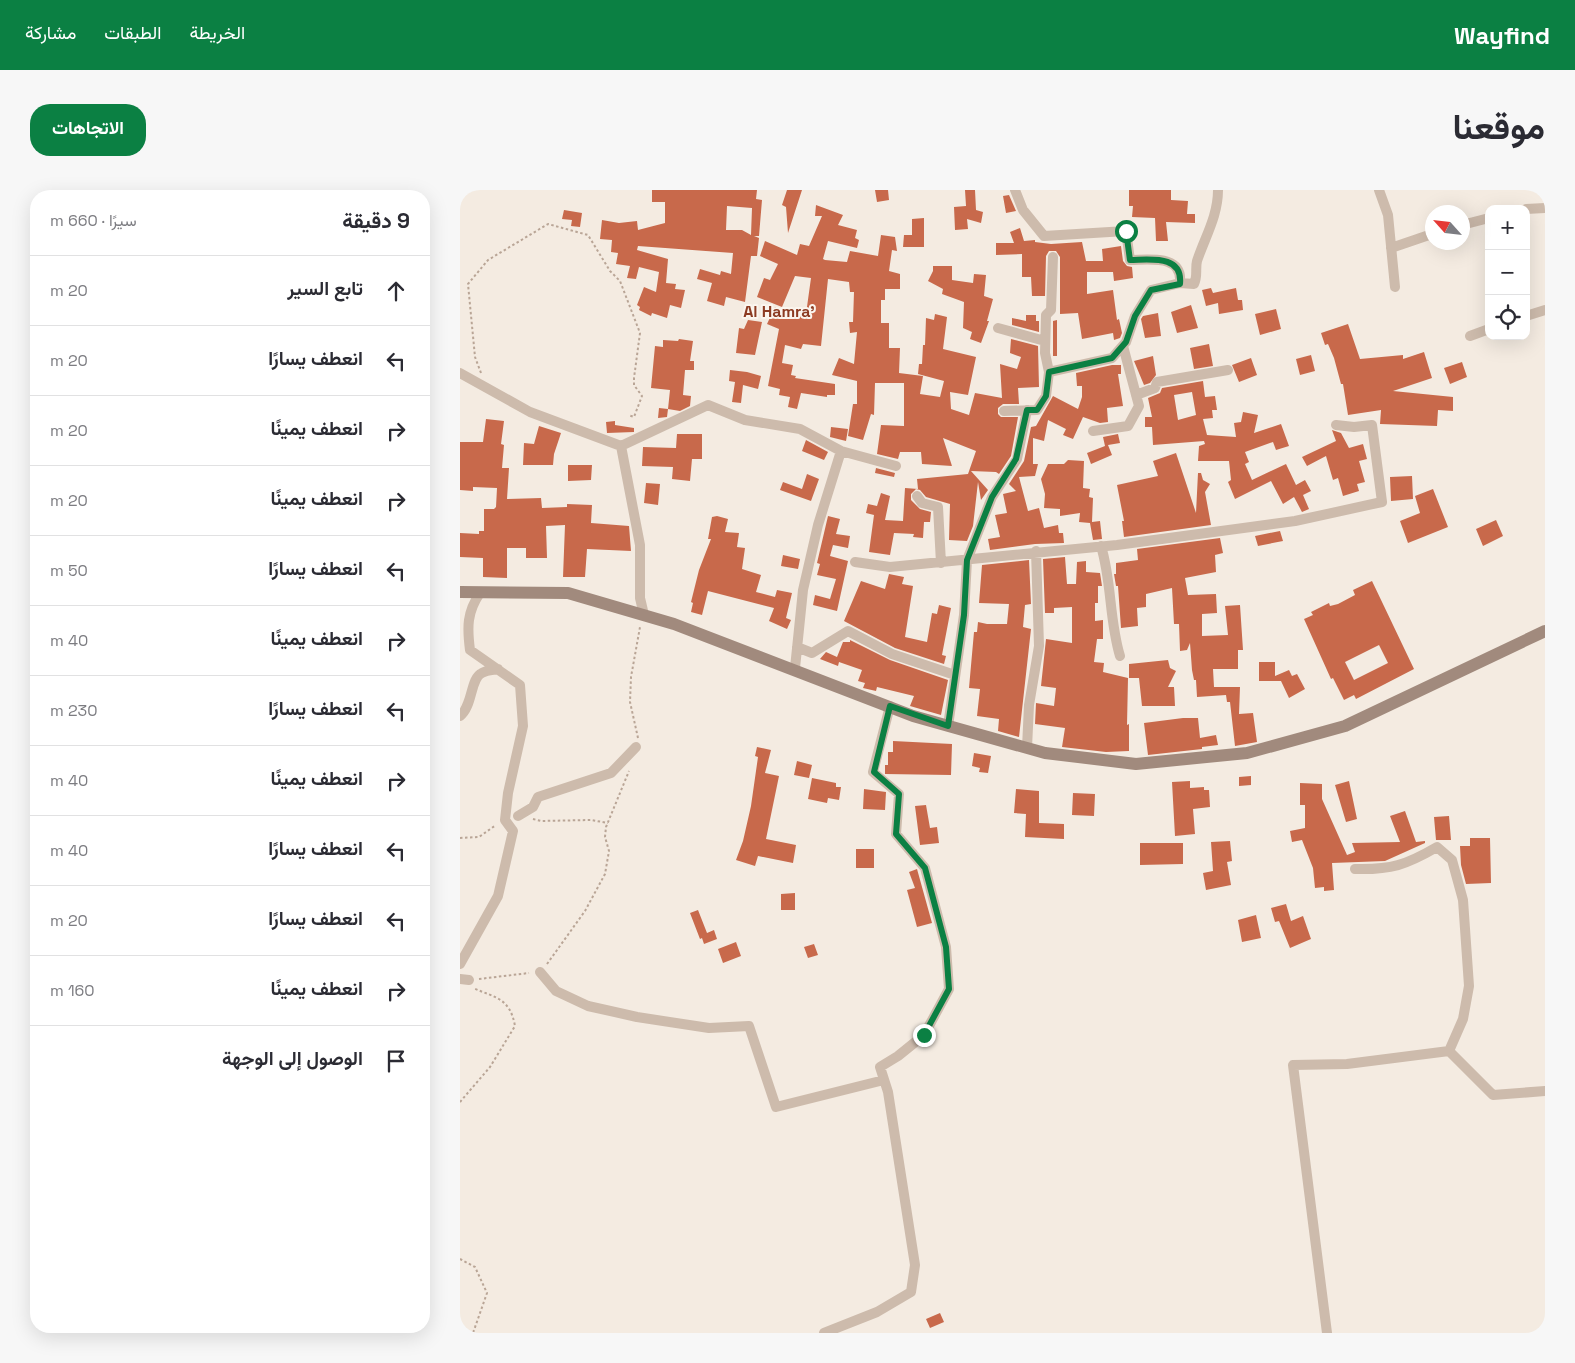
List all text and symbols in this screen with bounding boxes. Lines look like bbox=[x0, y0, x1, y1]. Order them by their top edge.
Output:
text: Wayfind bbox=[1454, 20, 1550, 51]
text: مشاركة bbox=[25, 21, 76, 44]
text: الطبقات bbox=[104, 21, 161, 44]
text: الخريطة bbox=[189, 21, 245, 44]
button: الاتجاهات bbox=[30, 104, 146, 156]
text: موقعنا bbox=[1452, 105, 1545, 149]
north arrow bbox=[1425, 205, 1470, 250]
map controls bbox=[1485, 205, 1530, 340]
button: + bbox=[1485, 205, 1530, 250]
text: 9 دقيقة bbox=[342, 207, 410, 234]
text: سيرًا · 660 m bbox=[50, 210, 137, 231]
route start bbox=[1115, 220, 1138, 243]
button: − bbox=[1485, 250, 1530, 295]
text: تابع السير bbox=[287, 276, 363, 301]
icon: ahead bbox=[382, 277, 410, 305]
text: 20 m bbox=[50, 280, 88, 301]
button: locate bbox=[1485, 295, 1530, 340]
district label: Al Hamra' bbox=[743, 301, 815, 322]
text: انعطف يسارًا bbox=[268, 346, 363, 371]
icon: left bbox=[382, 347, 410, 375]
text: 20 m bbox=[50, 350, 88, 371]
text: انعطف يمينًا bbox=[271, 416, 363, 441]
icon: right bbox=[382, 417, 410, 445]
text: 20 m bbox=[50, 420, 88, 441]
text: انعطف يمينًا bbox=[271, 486, 363, 511]
icon: right bbox=[382, 487, 410, 515]
text: 20 m bbox=[50, 490, 88, 511]
text: انعطف يسارًا bbox=[268, 556, 363, 581]
icon: left bbox=[382, 557, 410, 585]
text: 50 m bbox=[50, 560, 88, 581]
text: انعطف يمينًا bbox=[271, 626, 363, 651]
icon: right bbox=[382, 627, 410, 655]
text: 40 m bbox=[50, 630, 88, 651]
text: انعطف يسارًا bbox=[268, 696, 363, 721]
icon: left bbox=[382, 697, 410, 725]
text: 230 m bbox=[50, 700, 97, 721]
text: انعطف يمينًا bbox=[271, 766, 363, 791]
icon: right bbox=[382, 767, 410, 795]
text: 40 m bbox=[50, 770, 88, 791]
text: انعطف يسارًا bbox=[268, 836, 363, 861]
icon: left bbox=[382, 837, 410, 865]
text: 40 m bbox=[50, 840, 88, 861]
text: انعطف يسارًا bbox=[268, 906, 363, 931]
icon: left bbox=[382, 907, 410, 935]
text: 20 m bbox=[50, 910, 88, 931]
text: انعطف يمينًا bbox=[271, 976, 363, 1001]
icon: right bbox=[382, 977, 410, 1005]
text: 160 m bbox=[50, 980, 95, 1001]
route end bbox=[913, 1024, 936, 1047]
text: الوصول إلى الوجهة bbox=[222, 1046, 363, 1071]
icon: arrive bbox=[382, 1047, 410, 1075]

